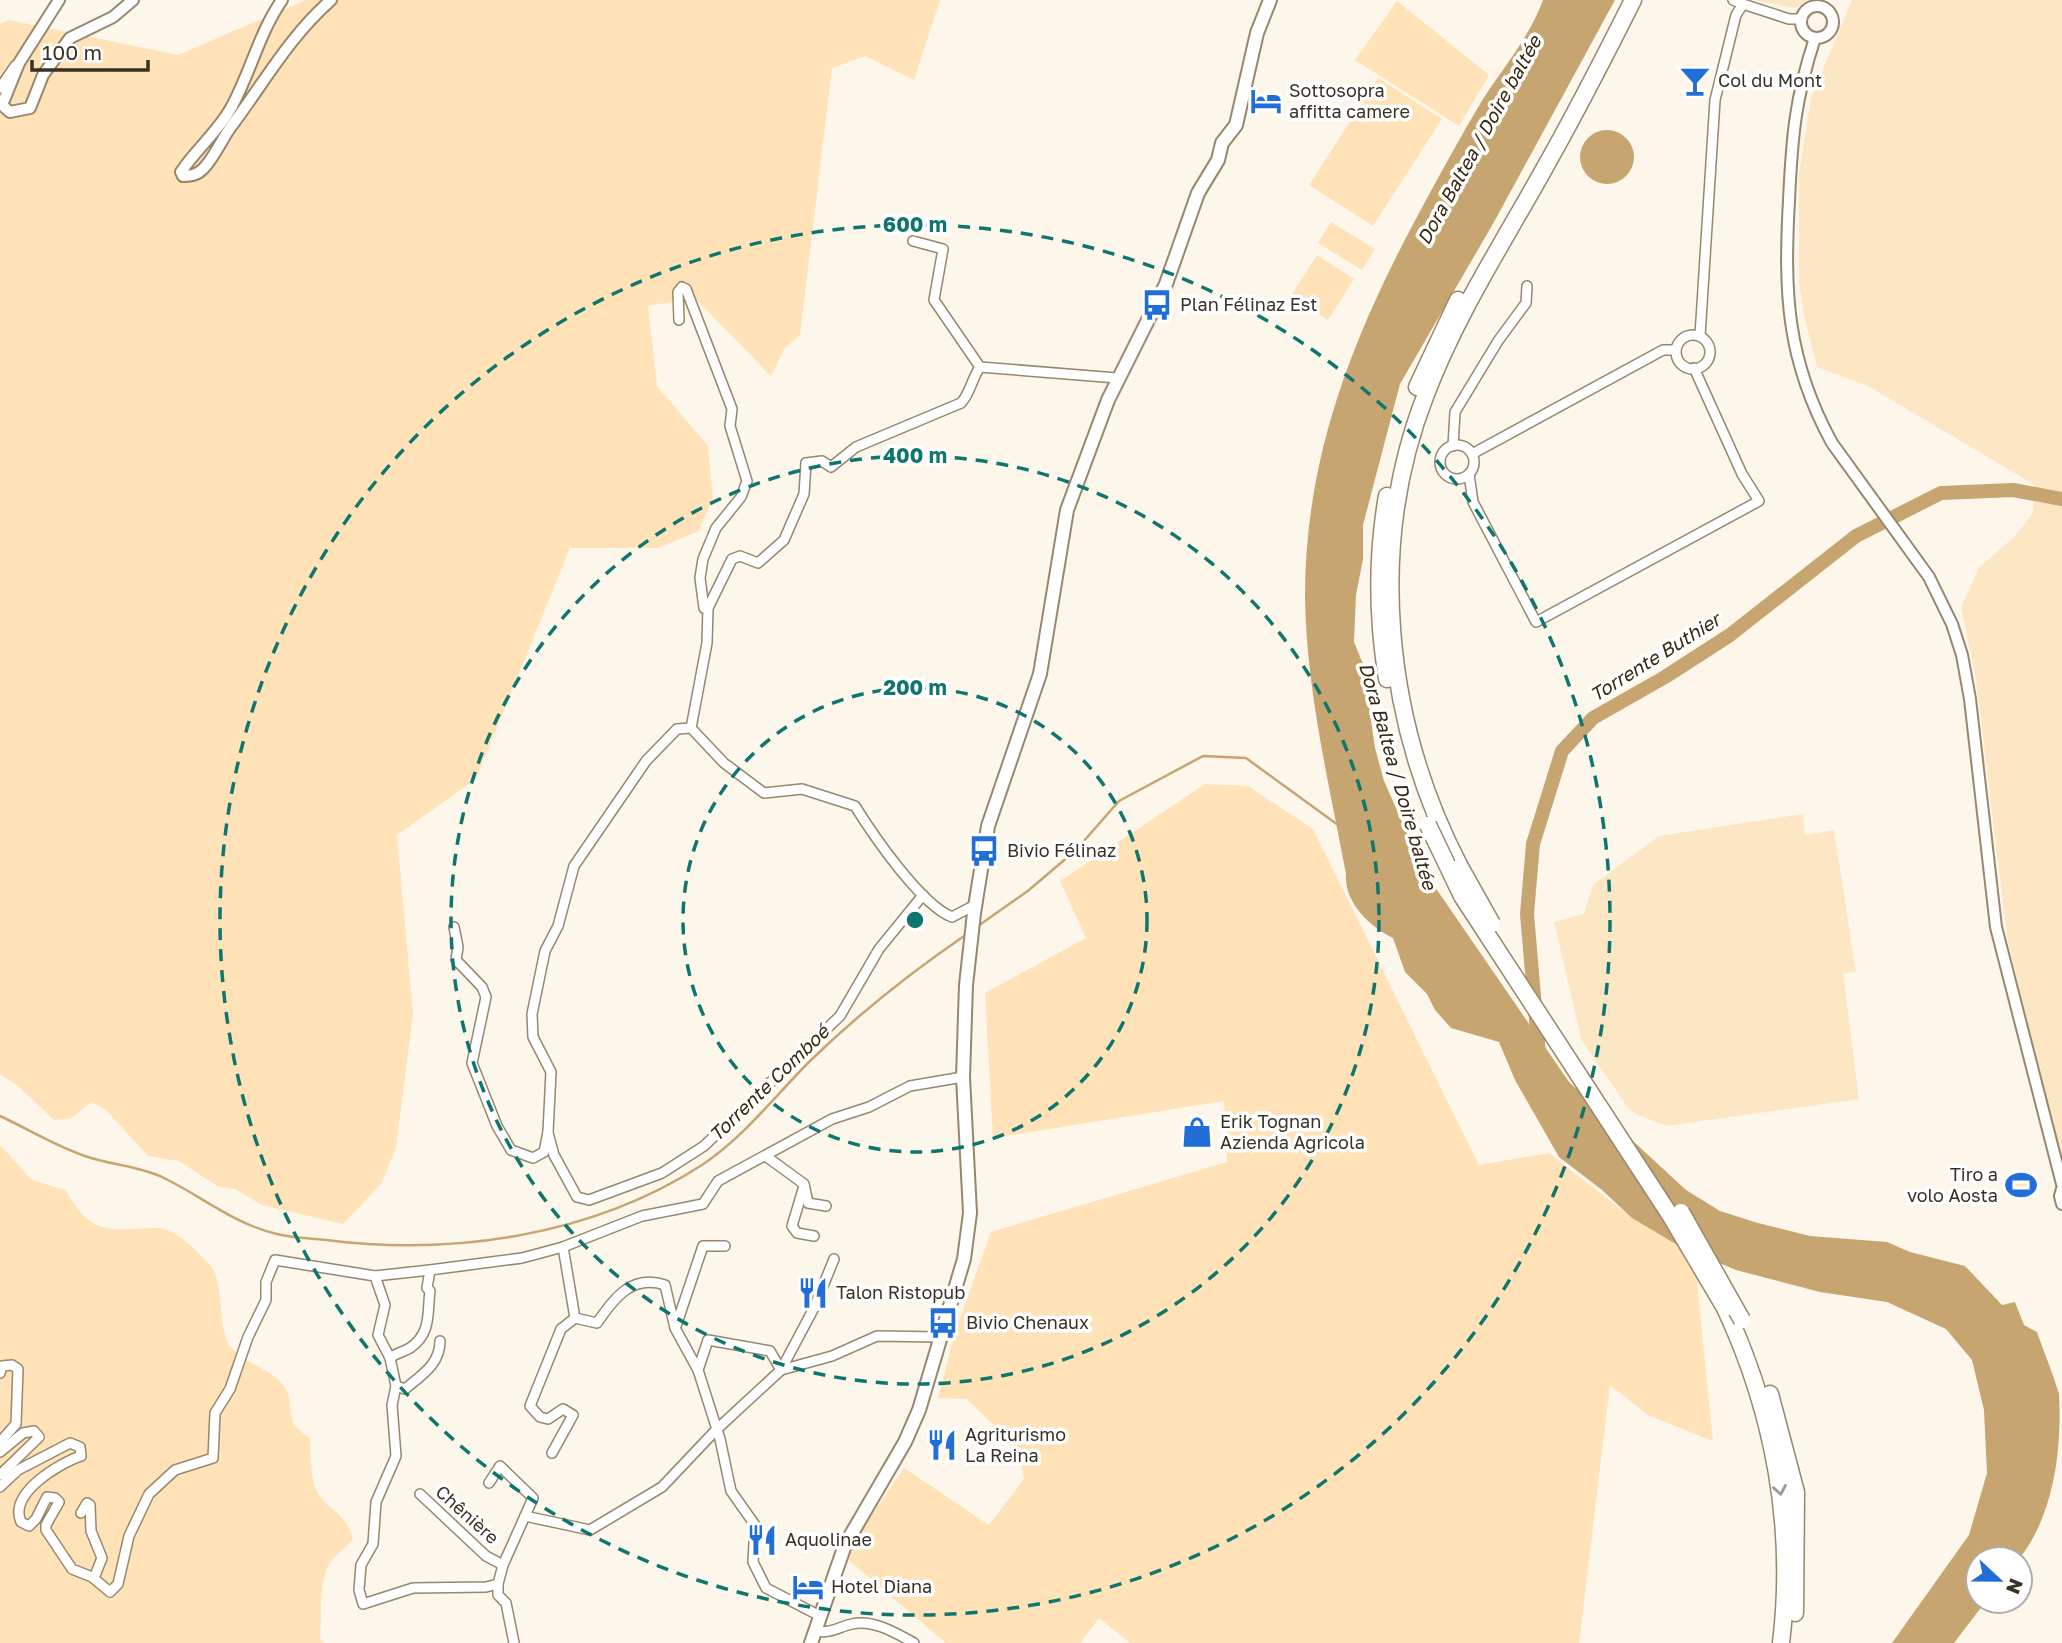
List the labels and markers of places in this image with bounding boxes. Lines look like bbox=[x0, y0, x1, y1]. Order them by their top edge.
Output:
bar icon: Col du Mont bbox=[1678, 64, 1712, 98]
place label: Col du Mont bbox=[1718, 69, 1822, 91]
place label: Sottosopra affitta camere bbox=[1289, 79, 1410, 122]
hotel icon: Sottosopra affitta camere bbox=[1249, 84, 1283, 118]
bus stop icon: Plan Félinaz Est bbox=[1140, 288, 1174, 322]
place label: Plan Félinaz Est bbox=[1180, 293, 1317, 315]
bus stop icon: Bivio Félinaz bbox=[967, 834, 1001, 868]
place label: Bivio Félinaz bbox=[1007, 839, 1116, 861]
centre of rings bbox=[903, 908, 927, 932]
place label: Erik Tognan Azienda Agricola bbox=[1220, 1110, 1365, 1153]
shop icon: Erik Tognan Azienda Agricola bbox=[1180, 1115, 1214, 1149]
place label: Tiro a volo Aosta bbox=[1907, 1163, 1998, 1206]
sports icon: Tiro a volo Aosta bbox=[2004, 1168, 2038, 1202]
restaurant icon: Talon Ristopub bbox=[796, 1276, 830, 1310]
place label: Talon Ristopub bbox=[836, 1281, 965, 1303]
bus stop icon: Bivio Chenaux bbox=[926, 1306, 960, 1340]
place label: Bivio Chenaux bbox=[966, 1311, 1089, 1333]
place label: Agriturismo La Reina bbox=[965, 1423, 1066, 1466]
restaurant icon: Agriturismo La Reina bbox=[925, 1428, 959, 1462]
restaurant icon: Aquolinae bbox=[745, 1523, 779, 1557]
place label: Aquolinae bbox=[785, 1528, 872, 1550]
hotel icon: Hotel Diana bbox=[791, 1570, 825, 1604]
place label: Hotel Diana bbox=[831, 1575, 932, 1597]

